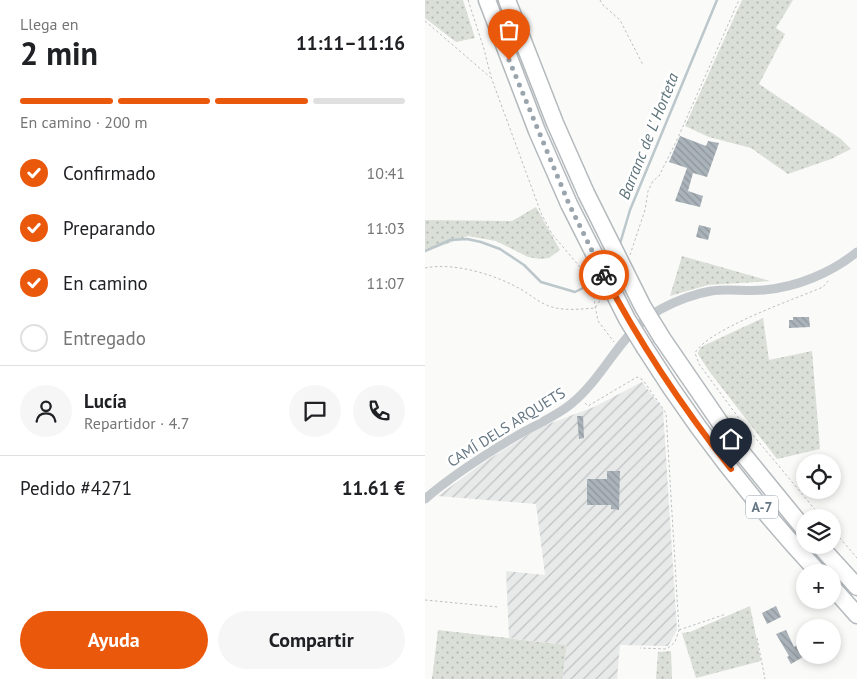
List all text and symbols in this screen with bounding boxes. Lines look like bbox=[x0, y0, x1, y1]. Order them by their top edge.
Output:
pin bbox=[488, 9, 530, 60]
text: Llega en bbox=[20, 14, 79, 34]
icon: bag bbox=[495, 16, 523, 44]
text: 11:11–11:16 bbox=[296, 31, 405, 55]
text: 2 min bbox=[20, 32, 98, 74]
water label: Barranc de L' Horteta bbox=[614, 70, 683, 202]
text: En camino · 200 m bbox=[20, 112, 148, 132]
icon: check bbox=[20, 159, 48, 187]
text: Confirmado bbox=[63, 161, 156, 185]
text: 10:41 bbox=[367, 163, 405, 183]
icon: check bbox=[20, 214, 48, 242]
text: Preparando bbox=[63, 216, 155, 240]
text: 11:03 bbox=[367, 218, 405, 238]
courier bbox=[579, 250, 629, 300]
icon: bike bbox=[590, 261, 618, 289]
icon: check bbox=[20, 269, 48, 297]
text: En camino bbox=[63, 271, 148, 295]
text: 11:07 bbox=[367, 273, 405, 293]
text: Entregado bbox=[63, 326, 146, 350]
street label: CAMÍ DELS ARQUETS bbox=[443, 383, 569, 471]
button: person bbox=[20, 385, 72, 437]
button: chat bbox=[289, 385, 341, 437]
button: phone bbox=[353, 385, 405, 437]
text: Lucía bbox=[84, 389, 127, 413]
text: Repartidor · 4.7 bbox=[84, 413, 189, 433]
pin bbox=[710, 418, 752, 469]
icon: home bbox=[717, 425, 745, 453]
map controls bbox=[796, 454, 841, 664]
button: locate bbox=[796, 454, 841, 499]
text: Pedido #4271 bbox=[20, 476, 132, 500]
text: 11.61 € bbox=[342, 476, 405, 500]
road number: A-7 bbox=[746, 496, 778, 518]
button: layers bbox=[796, 509, 841, 554]
button: + bbox=[796, 564, 841, 609]
button: Ayuda bbox=[20, 611, 208, 669]
button: Compartir bbox=[218, 611, 405, 669]
button: − bbox=[796, 619, 841, 664]

